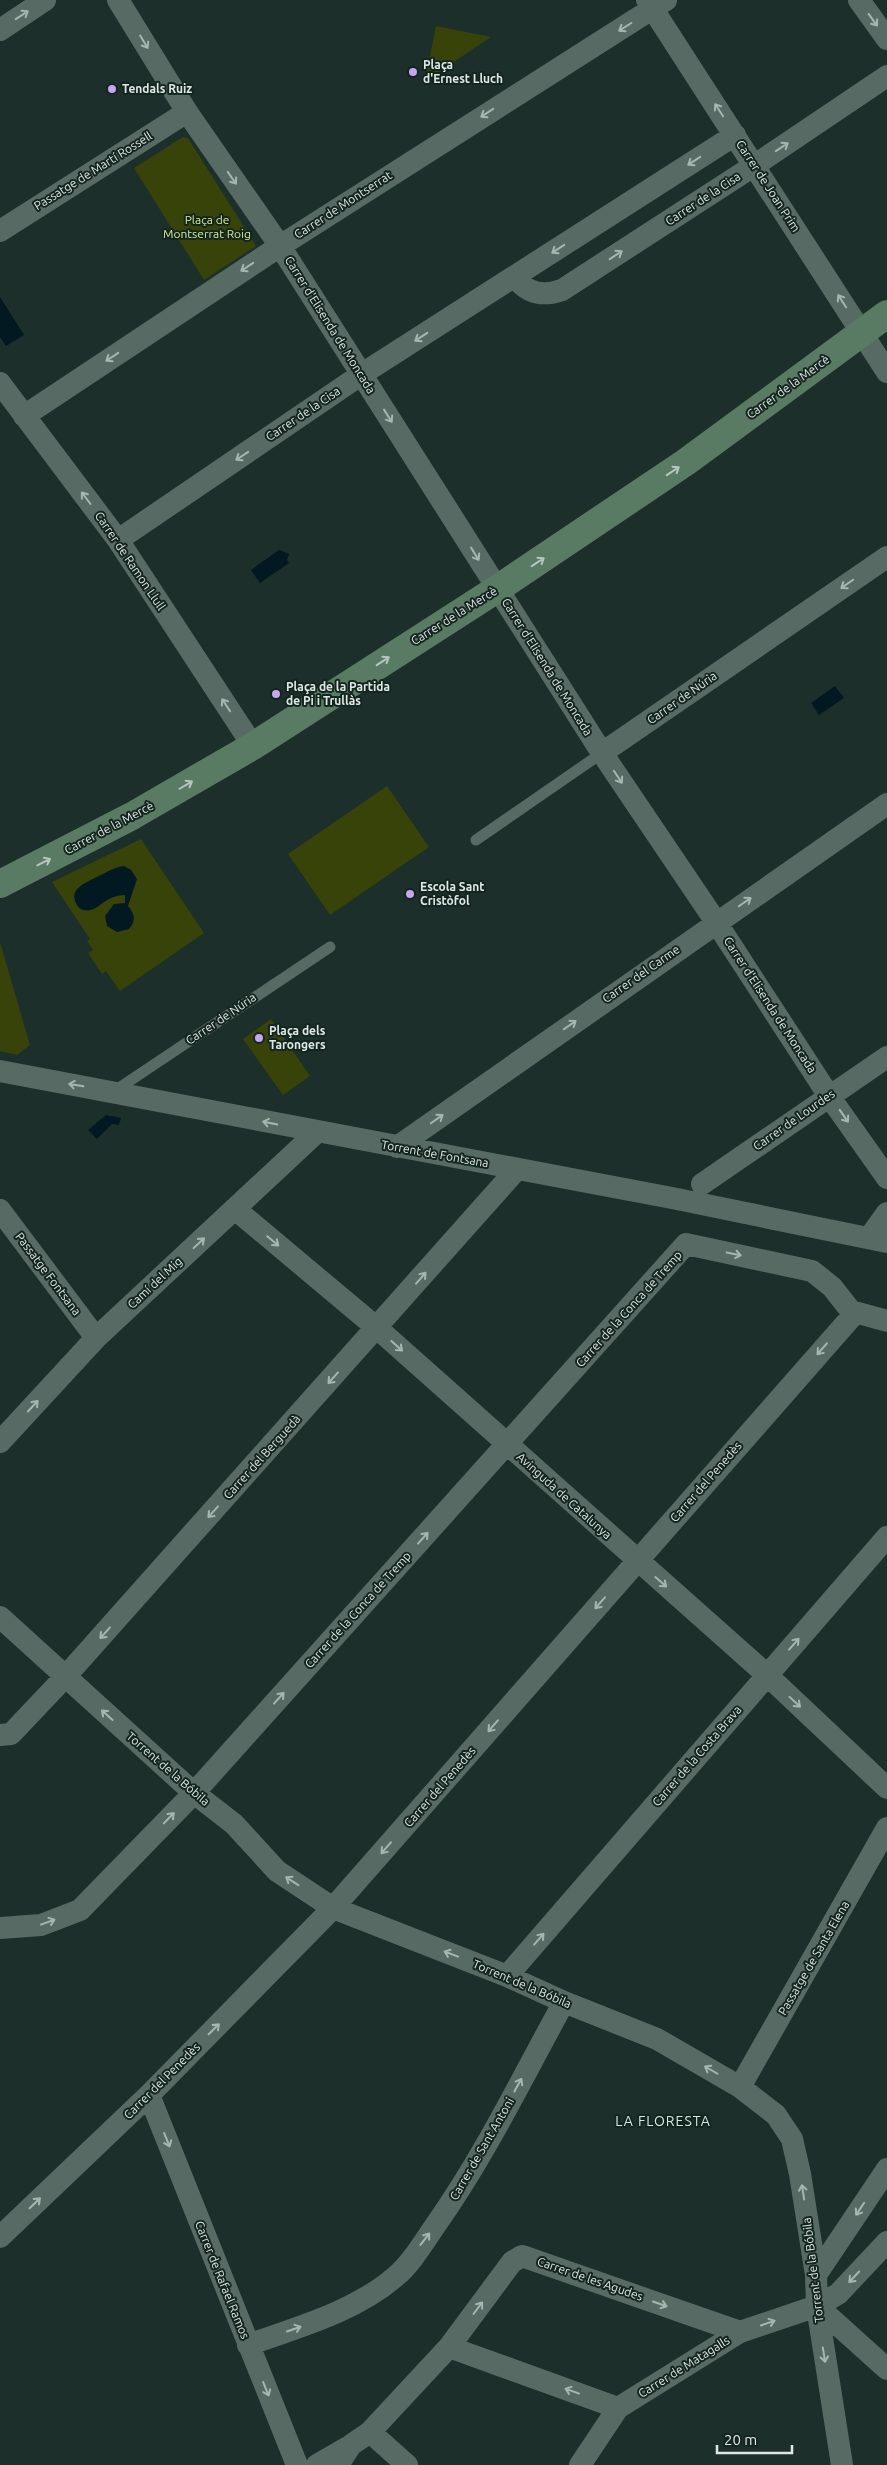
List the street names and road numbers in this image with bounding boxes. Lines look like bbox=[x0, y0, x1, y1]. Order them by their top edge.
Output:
street label: Passatge de Martí Rossell bbox=[31, 129, 154, 212]
street label: Carrer de Joan Prim bbox=[734, 137, 803, 234]
street label: Carrer de Montserrat bbox=[291, 168, 394, 241]
street label: Carrer de la Cisa bbox=[663, 170, 743, 228]
street label: Carrer d'Elisenda de Moncada bbox=[283, 254, 378, 396]
street label: Carrer de la Mercè bbox=[744, 352, 831, 421]
street label: Carrer de la Cisa bbox=[263, 384, 342, 443]
street label: Carrer de Ramon Llull bbox=[93, 509, 168, 612]
street label: Carrer de la Mercè bbox=[408, 584, 499, 647]
street label: Carrer d'Elisenda de Moncada bbox=[500, 596, 595, 738]
street label: Carrer de Núria bbox=[644, 669, 719, 726]
street label: Carrer de la Mercè bbox=[62, 799, 155, 856]
street label: Carrer d'Elisenda de Moncada bbox=[722, 934, 819, 1075]
street label: Carrer del Carme bbox=[600, 942, 682, 1005]
street label: Carrer de Núria bbox=[183, 990, 258, 1047]
street label: Carrer de Lourdes bbox=[751, 1087, 837, 1153]
street label: Torrent de Fontsana bbox=[380, 1138, 490, 1169]
street label: Passatge Fontsana bbox=[13, 1230, 84, 1318]
street label: Carrer de la Conca de Tremp bbox=[573, 1248, 684, 1369]
street label: Camí del Mig bbox=[125, 1254, 184, 1311]
street label: Carrer del Berguedà bbox=[221, 1412, 303, 1501]
street label: Carrer del Penedès bbox=[667, 1439, 744, 1524]
street label: Avinguda de Catalunya bbox=[514, 1450, 614, 1541]
street label: Carrer de la Conca de Tremp bbox=[302, 1549, 413, 1670]
street label: Carrer de la Costa Brava bbox=[650, 1703, 744, 1808]
street label: Torrent de la Bóbila bbox=[124, 1729, 212, 1808]
street label: Carrer del Penedès bbox=[401, 1744, 478, 1829]
street label: Passatge de Santa Elena bbox=[776, 1898, 852, 2017]
street label: Torrent de la Bóbila bbox=[471, 1957, 573, 2010]
street label: Carrer del Penedès bbox=[121, 2040, 202, 2121]
street label: Carrer de Sant Antoni bbox=[447, 2095, 516, 2202]
street label: Torrent de la Bóbila bbox=[800, 2217, 825, 2323]
street label: Carrer de Rafael Ramos bbox=[193, 2219, 252, 2341]
street label: Carrer de les Agudes bbox=[536, 2254, 645, 2303]
street label: Carrer de Matagalls bbox=[636, 2333, 732, 2400]

